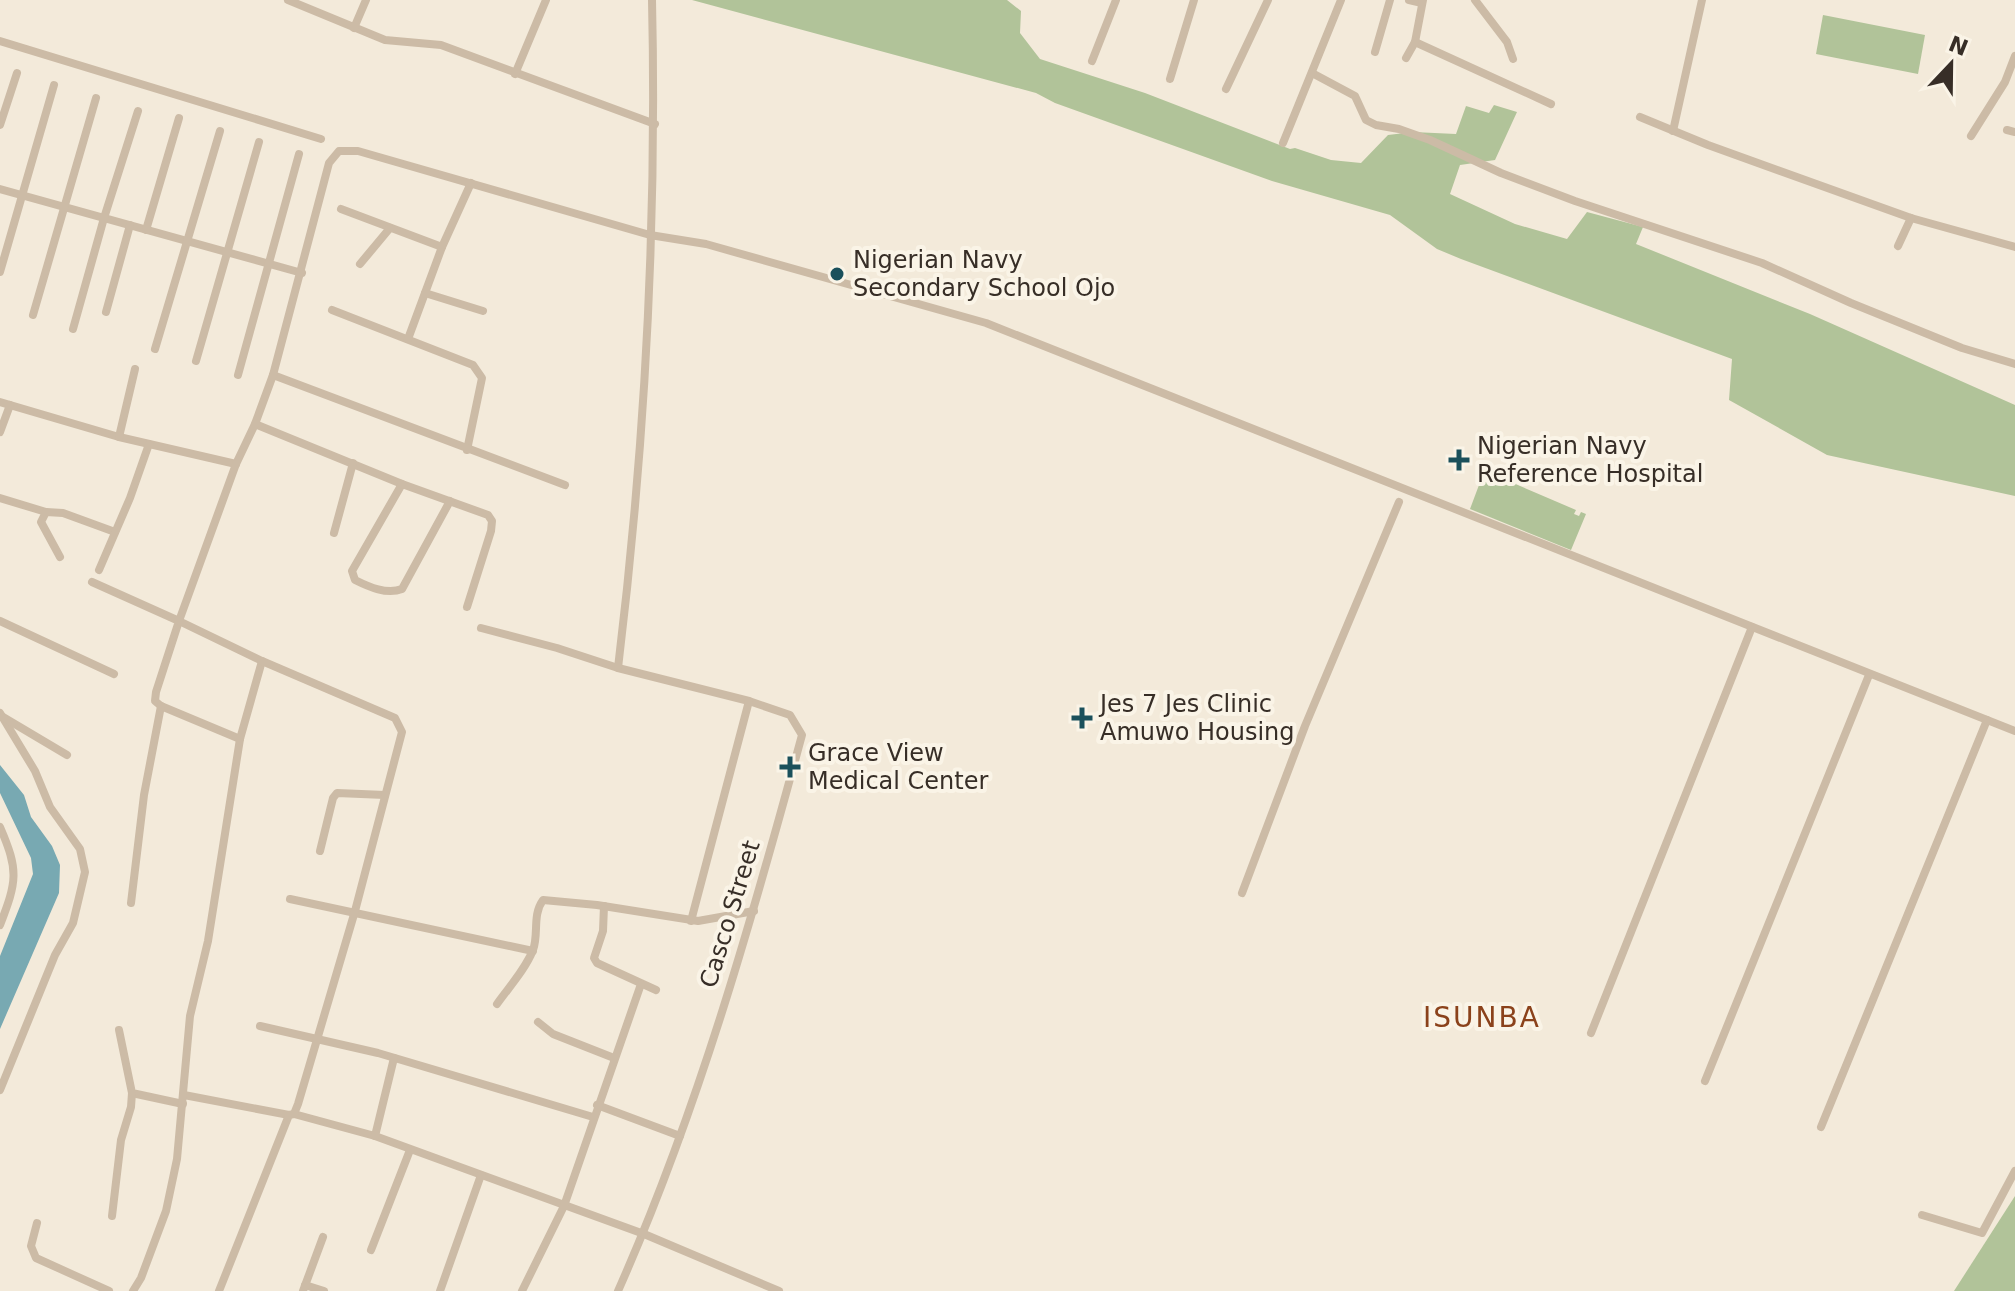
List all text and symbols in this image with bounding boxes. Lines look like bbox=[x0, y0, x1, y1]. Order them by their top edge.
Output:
north arrow bbox=[1911, 24, 1991, 104]
text: N bbox=[1945, 31, 1972, 61]
place label: Nigerian Navy Secondary School Ojo bbox=[853, 246, 1115, 302]
marker: Nigerian Navy Secondary School Ojo bbox=[828, 265, 846, 283]
place label: Nigerian Navy Reference Hospital bbox=[1477, 432, 1703, 488]
marker: Nigerian Navy Reference Hospital bbox=[1448, 449, 1470, 471]
place label: Jes 7 Jes Clinic Amuwo Housing bbox=[1098, 690, 1295, 746]
marker: Jes 7 Jes Clinic Amuwo Housing bbox=[1071, 707, 1093, 729]
place label: Grace View Medical Center bbox=[808, 739, 988, 795]
marker: Grace View Medical Center bbox=[779, 756, 801, 778]
street label: Casco Street bbox=[694, 837, 766, 991]
district label: ISUNBA bbox=[1423, 1001, 1541, 1034]

